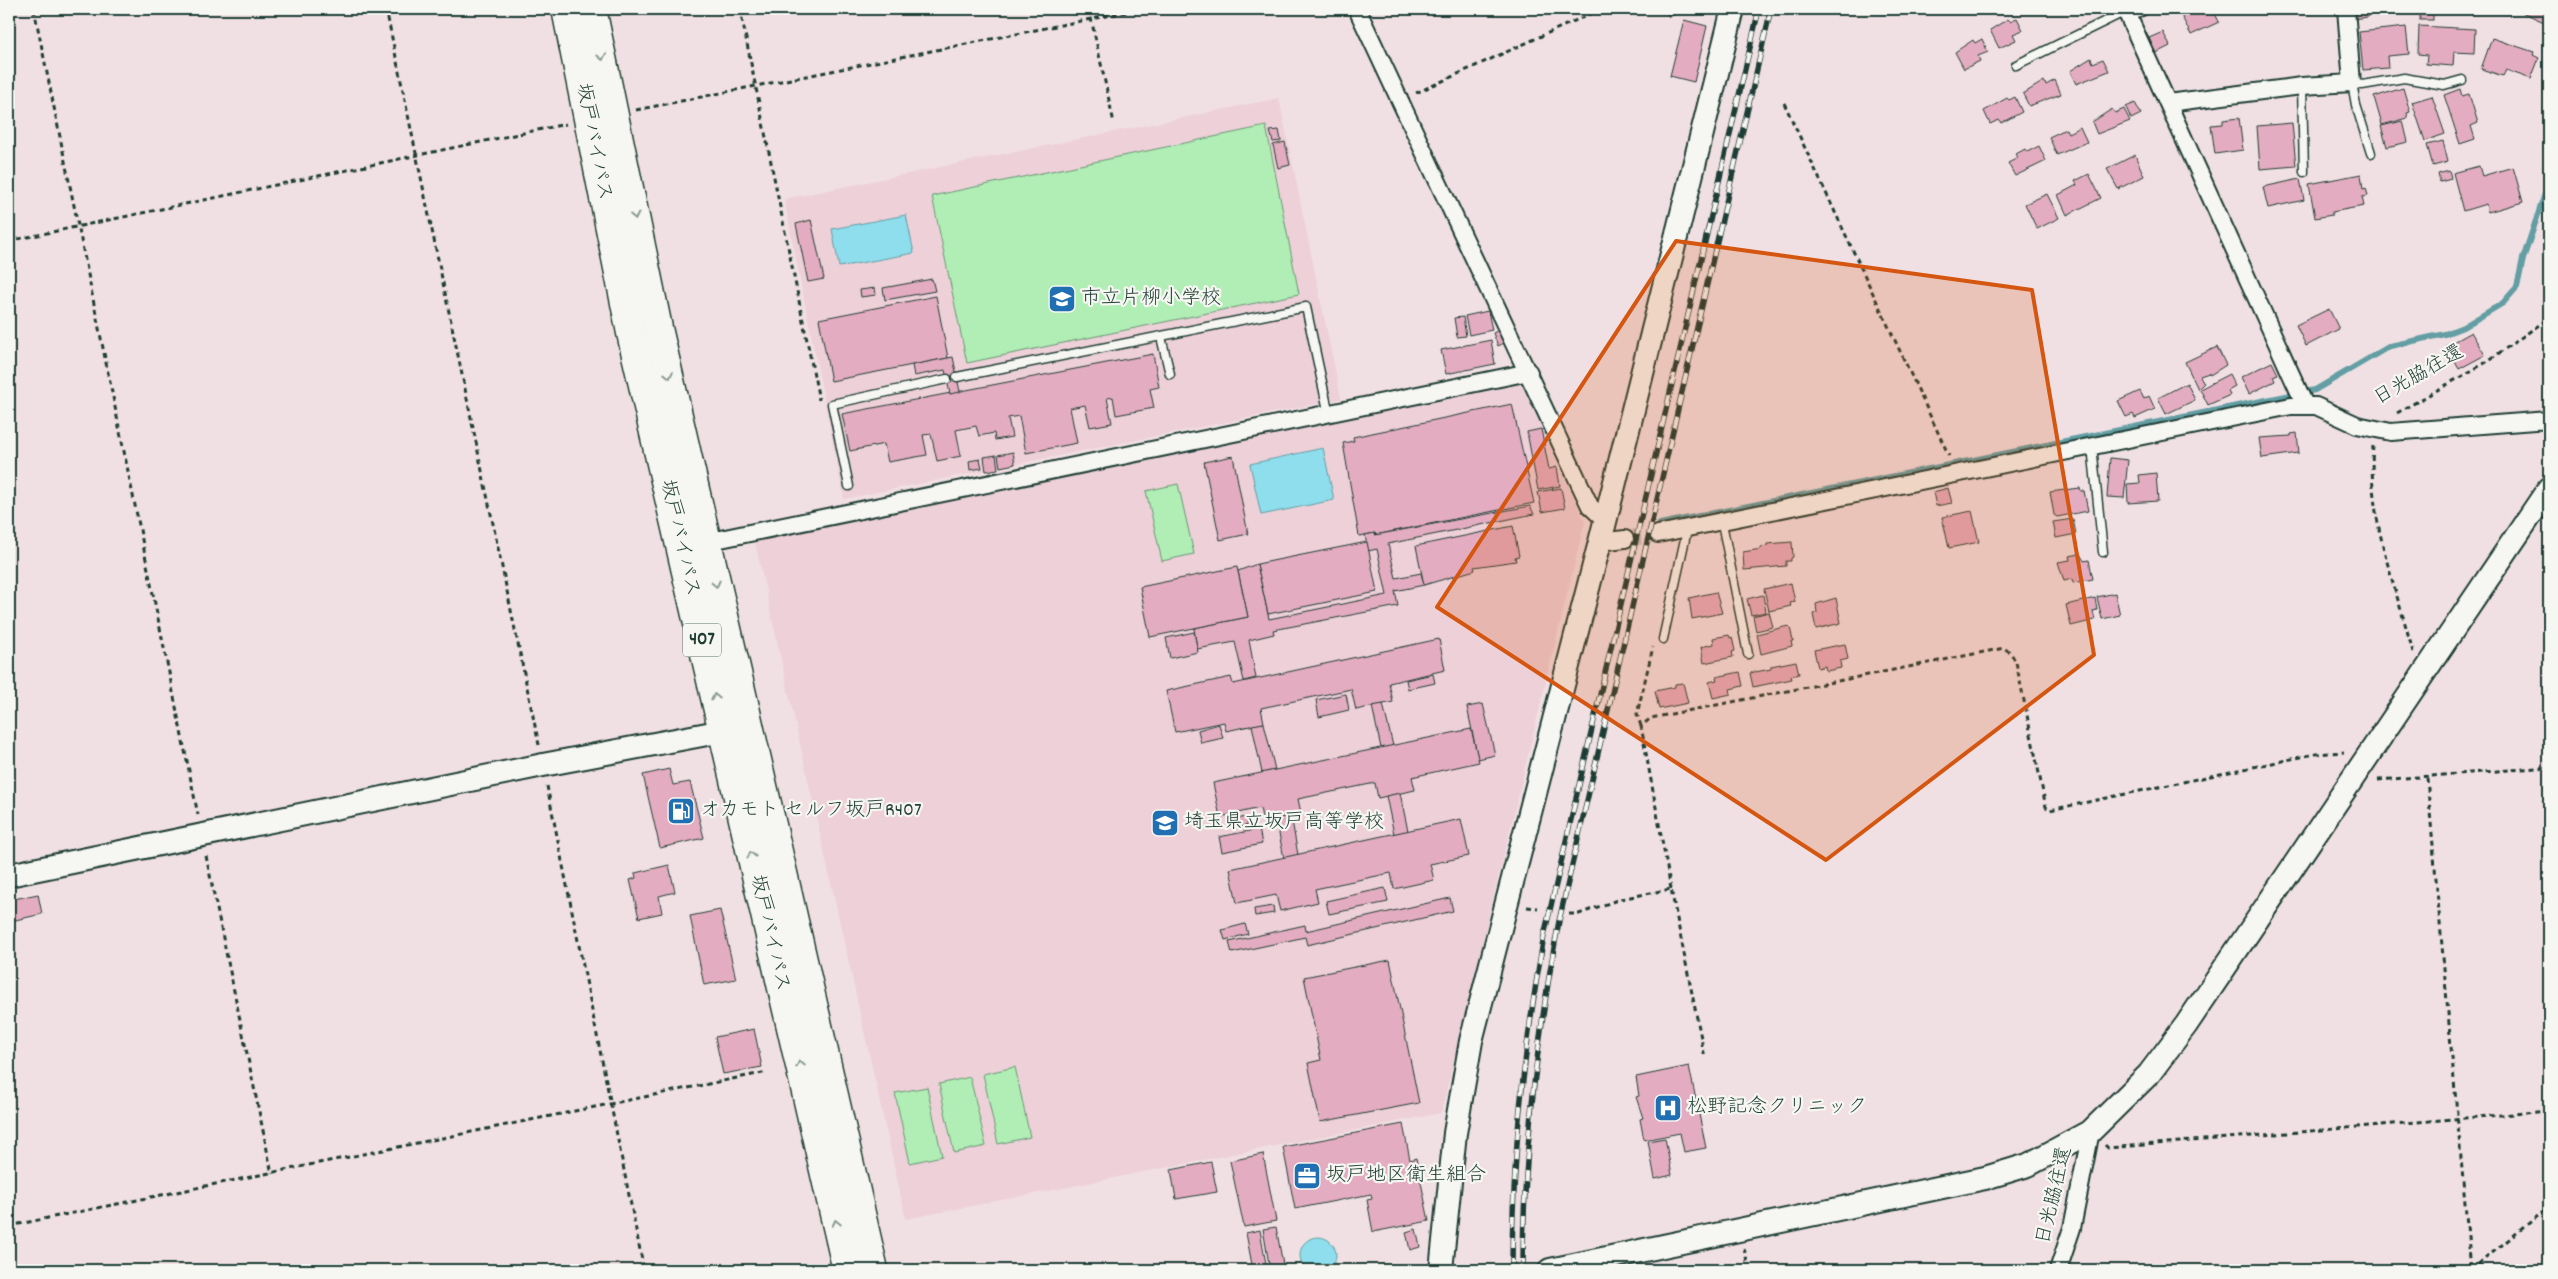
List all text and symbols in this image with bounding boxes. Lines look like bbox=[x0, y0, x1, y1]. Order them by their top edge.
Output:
one-way arrow bbox=[596, 52, 607, 61]
street label: 坂戸バイパス bbox=[568, 81, 618, 203]
one-way arrow bbox=[629, 211, 639, 220]
school or university icon: 市立片柳小学校 bbox=[1047, 284, 1077, 314]
place label: 市立片柳小学校 bbox=[1081, 285, 1221, 313]
street label: 日光脇往還 bbox=[2369, 339, 2469, 413]
one-way arrow bbox=[663, 370, 674, 379]
street label: 坂戸バイパス bbox=[652, 477, 706, 599]
one-way arrow bbox=[710, 580, 721, 589]
road number: 407 bbox=[683, 624, 721, 656]
one-way arrow bbox=[710, 692, 721, 701]
fuel station icon: オカモト セルフ坂戸R407 bbox=[666, 796, 696, 826]
place label: オカモト セルフ坂戸R407 bbox=[700, 797, 922, 825]
school or university icon: 埼玉県立坂戸高等学校 bbox=[1150, 808, 1180, 838]
place label: 埼玉県立坂戸高等学校 bbox=[1184, 809, 1384, 837]
one-way arrow bbox=[746, 850, 757, 859]
street label: 坂戸バイパス bbox=[742, 872, 796, 994]
one-way arrow bbox=[795, 1060, 806, 1069]
hospital icon: 松野記念クリニック bbox=[1653, 1093, 1683, 1123]
place label: 松野記念クリニック bbox=[1687, 1094, 1867, 1122]
street label: 日光脇往還 bbox=[2030, 1144, 2080, 1248]
office icon: 坂戸地区衛生組合 bbox=[1292, 1161, 1322, 1191]
place label: 坂戸地区衛生組合 bbox=[1326, 1162, 1486, 1190]
one-way arrow bbox=[831, 1218, 842, 1227]

